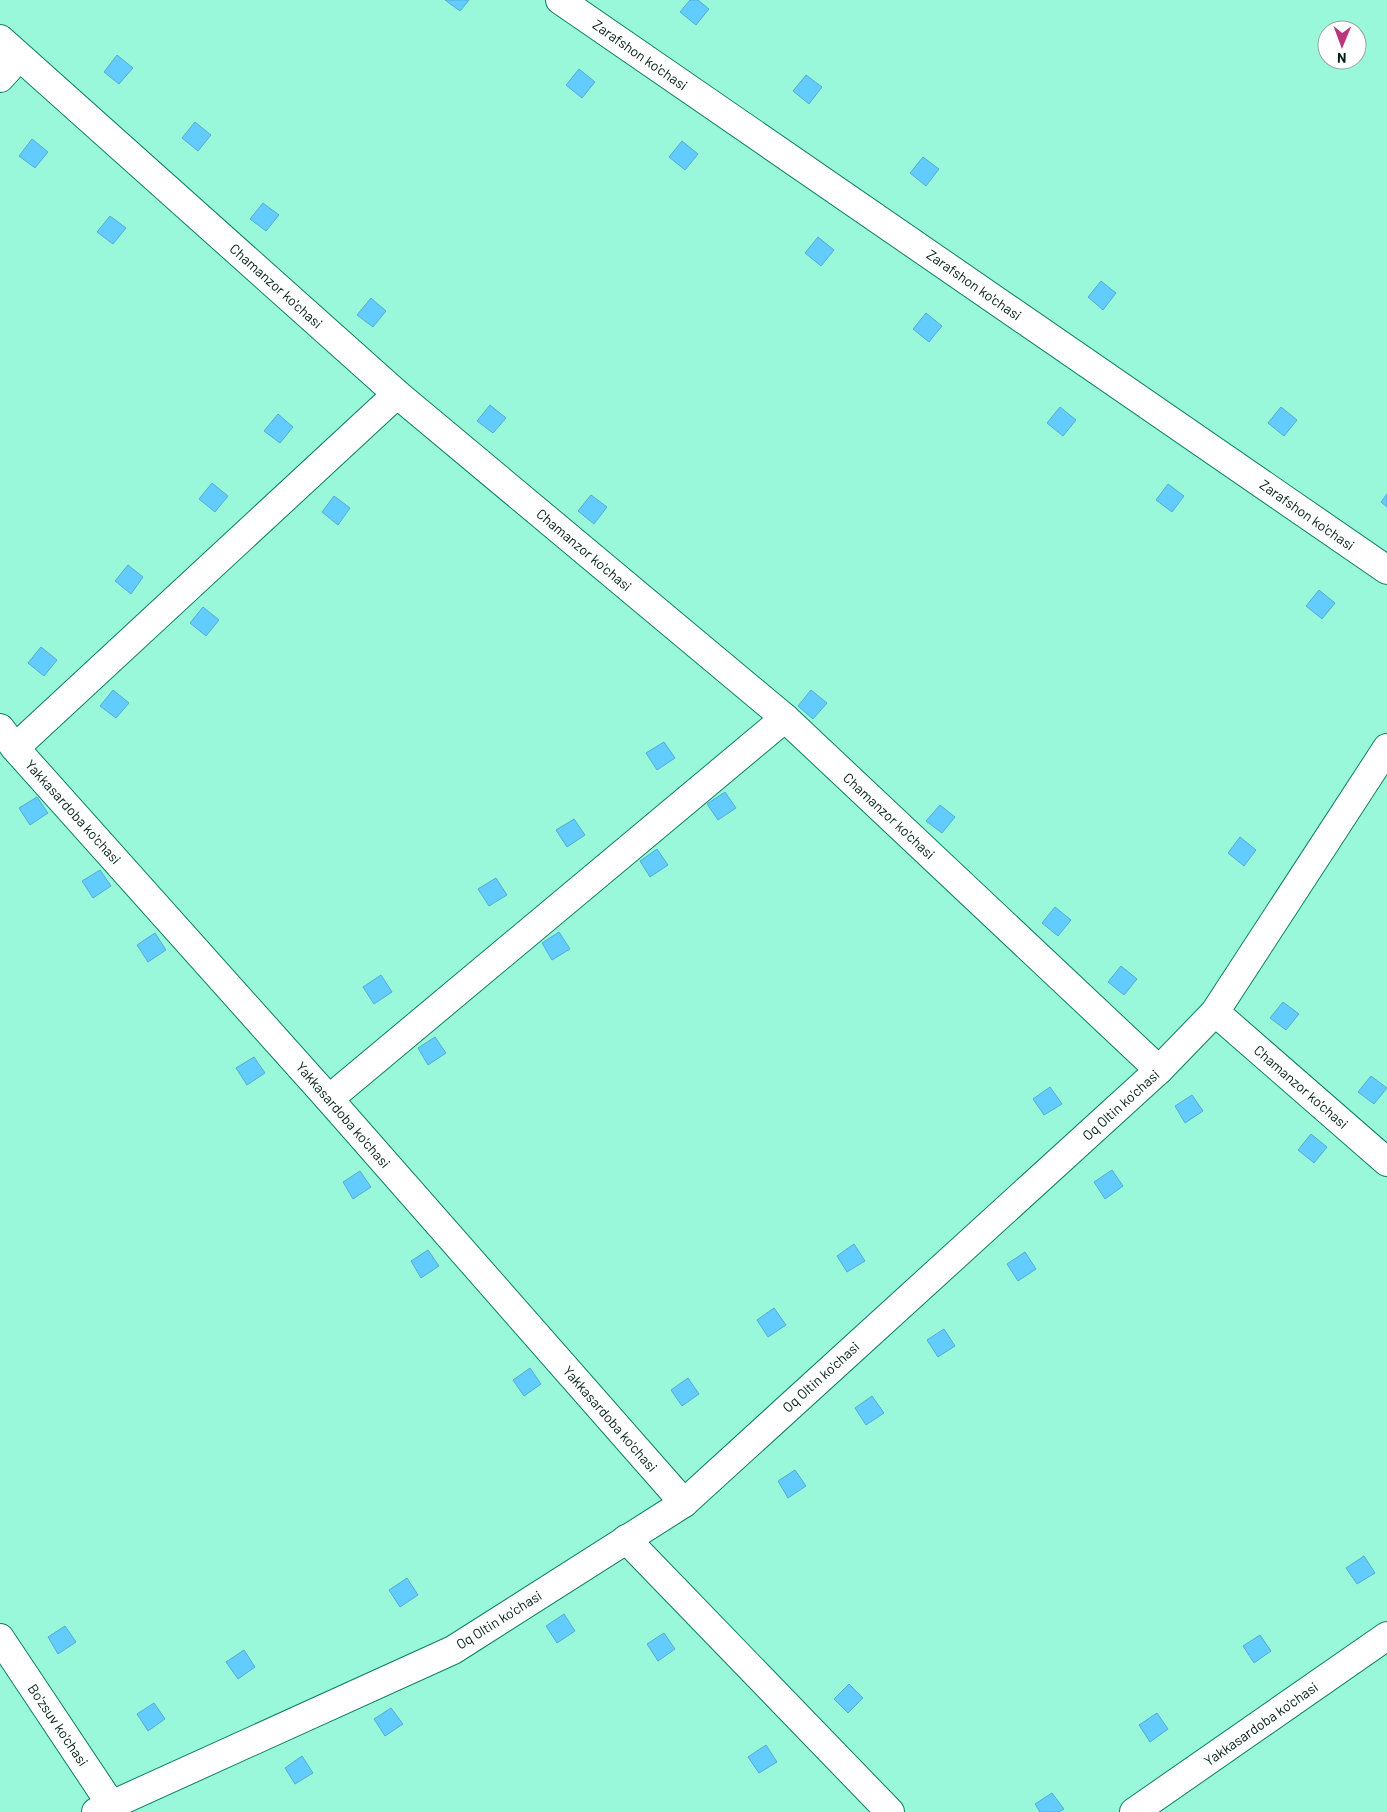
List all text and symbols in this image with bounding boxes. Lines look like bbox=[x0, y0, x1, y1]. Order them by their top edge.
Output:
street label: Zarafshon ko'chasi bbox=[590, 16, 691, 94]
north arrow bbox=[1317, 20, 1367, 70]
text: N bbox=[1337, 50, 1347, 67]
street label: Chamanzor ko'chasi bbox=[226, 240, 326, 332]
street label: Zarafshon ko'chasi bbox=[924, 246, 1025, 324]
street label: Zarafshon ko'chasi bbox=[1257, 476, 1358, 554]
street label: Chamanzor ko'chasi bbox=[533, 505, 635, 594]
street label: Yakkasardoba ko'chasi bbox=[22, 756, 125, 867]
street label: Chamanzor ko'chasi bbox=[840, 769, 939, 862]
street label: Chamanzor ko'chasi bbox=[1251, 1041, 1352, 1132]
street label: Yakkasardoba ko'chasi bbox=[293, 1058, 394, 1171]
street label: Oq Oltin ko'chasi bbox=[1079, 1066, 1163, 1144]
street label: Oq Oltin ko'chasi bbox=[779, 1338, 863, 1416]
street label: Yakkasardoba ko'chasi bbox=[560, 1362, 661, 1475]
street label: Oq Oltin ko'chasi bbox=[453, 1586, 545, 1653]
street label: Yakkasardoba ko'chasi bbox=[1201, 1678, 1321, 1769]
street label: Bo'zsuv ko'chasi bbox=[25, 1680, 92, 1769]

